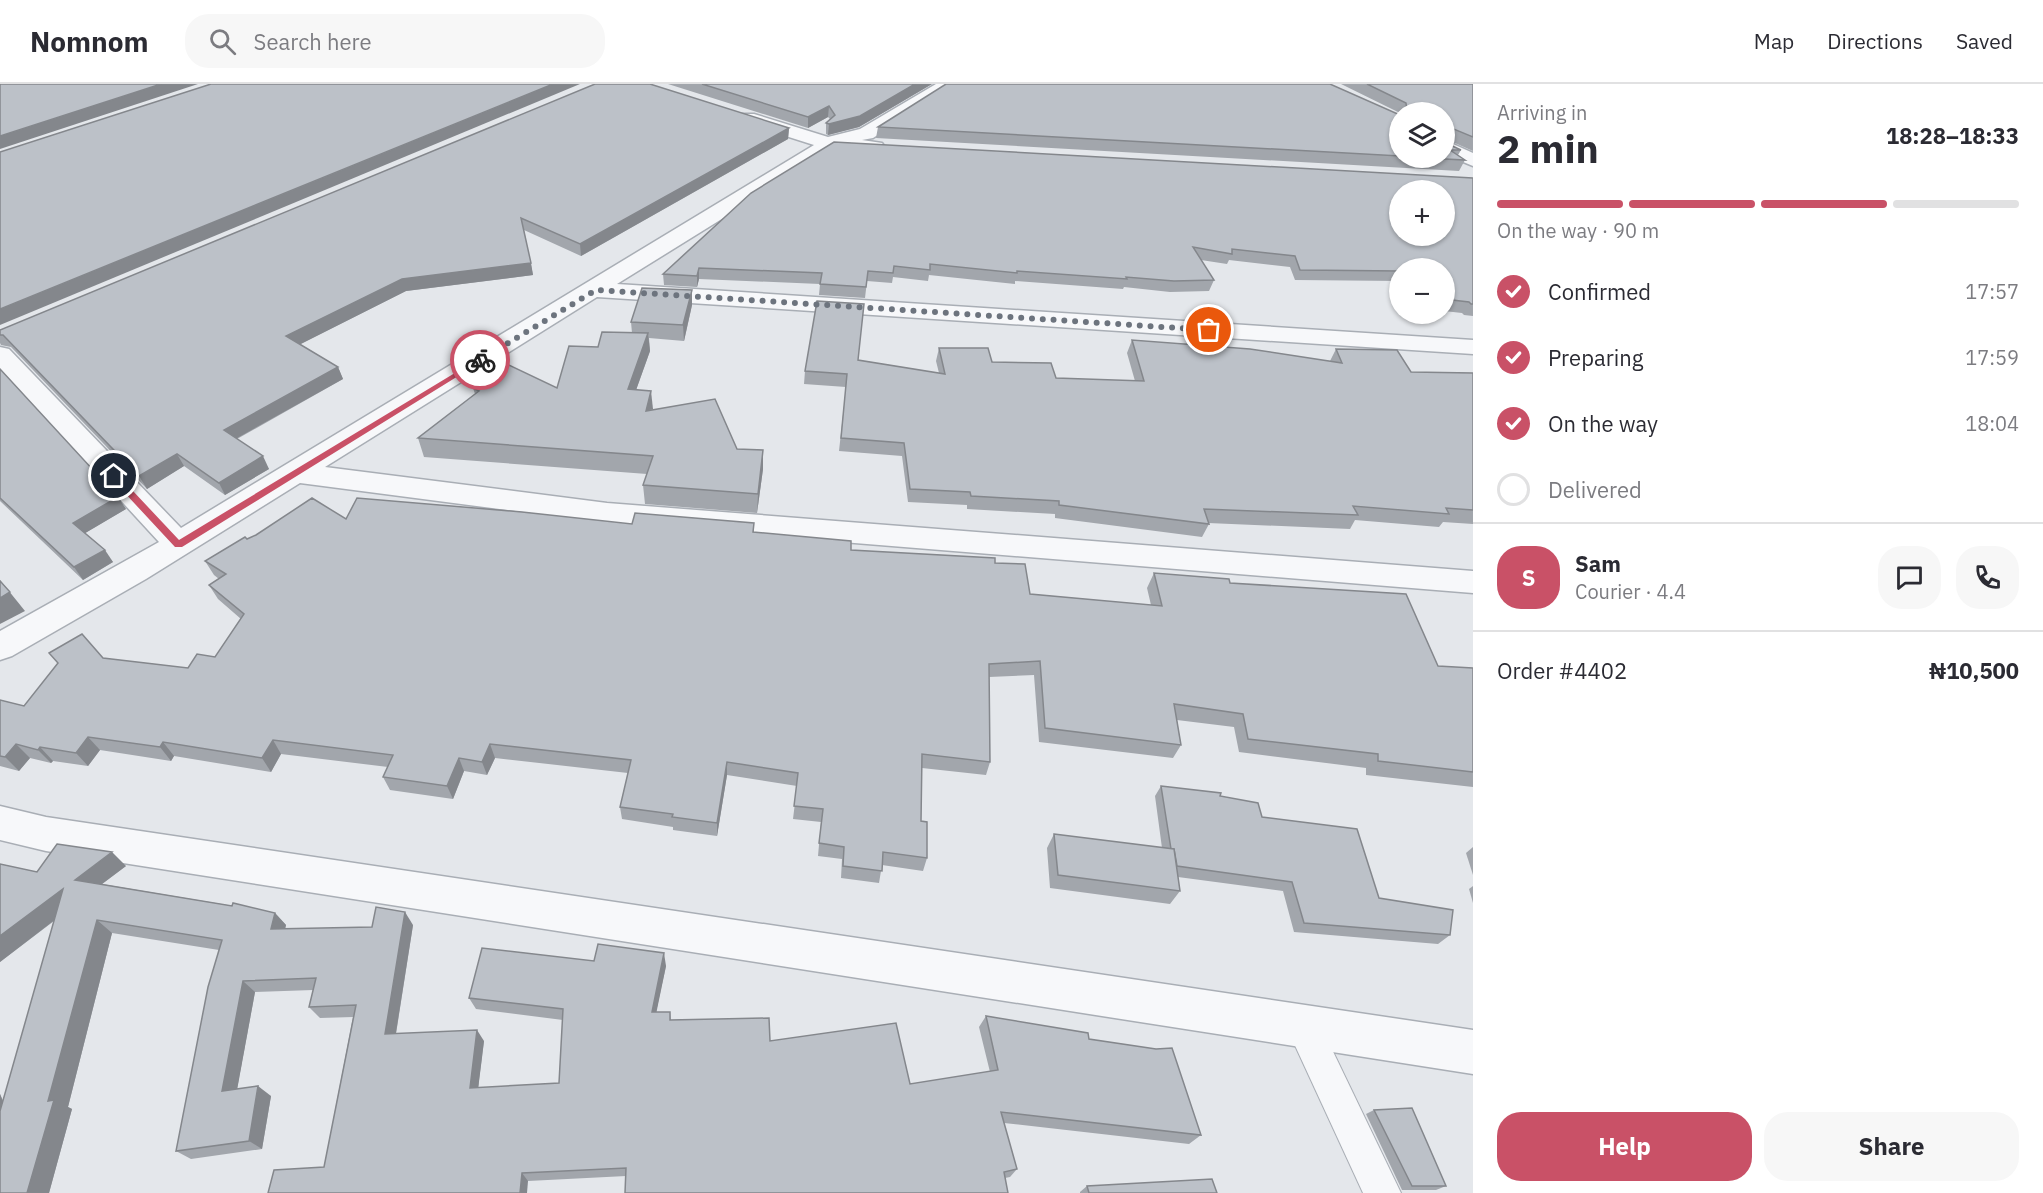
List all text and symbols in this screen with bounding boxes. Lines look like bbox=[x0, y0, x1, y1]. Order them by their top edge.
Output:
search box bbox=[185, 14, 605, 68]
text: Nomnom bbox=[30, 23, 149, 60]
icon: search bbox=[206, 25, 239, 58]
text: Search here bbox=[254, 27, 372, 56]
text: Map bbox=[1754, 27, 1794, 55]
text: Directions bbox=[1827, 27, 1923, 55]
text: Saved bbox=[1956, 27, 2013, 55]
text: Arriving in bbox=[1497, 99, 1587, 126]
map controls bbox=[1389, 102, 1455, 324]
button: layers bbox=[1389, 102, 1455, 168]
text: 18:28–18:33 bbox=[1886, 121, 2019, 150]
text: 2 min bbox=[1497, 123, 1599, 174]
button: + bbox=[1389, 180, 1455, 246]
text: On the way · 90 m bbox=[1497, 217, 1659, 244]
button: − bbox=[1389, 258, 1455, 324]
icon: check bbox=[1497, 275, 1530, 308]
text: Confirmed bbox=[1548, 277, 1651, 306]
text: 17:57 bbox=[1965, 278, 2019, 305]
pin bbox=[1183, 304, 1234, 355]
icon: bag bbox=[1192, 313, 1225, 346]
courier bbox=[450, 330, 510, 390]
icon: check bbox=[1497, 341, 1530, 374]
text: Preparing bbox=[1548, 343, 1643, 372]
icon: bike bbox=[464, 344, 497, 377]
text: 17:59 bbox=[1965, 344, 2019, 371]
icon: check bbox=[1497, 407, 1530, 440]
text: On the way bbox=[1548, 409, 1658, 438]
text: 18:04 bbox=[1965, 410, 2019, 437]
pin bbox=[88, 450, 139, 501]
icon: home bbox=[97, 459, 130, 492]
text: Delivered bbox=[1548, 475, 1642, 504]
button: chat bbox=[1878, 546, 1941, 609]
button: phone bbox=[1956, 546, 2019, 609]
text: Sam bbox=[1575, 549, 1621, 578]
text: S bbox=[1522, 563, 1535, 592]
text: Courier · 4.4 bbox=[1575, 578, 1686, 605]
text: Order #4402 bbox=[1497, 656, 1627, 685]
text: ₦10,500 bbox=[1929, 656, 2019, 685]
button: Help bbox=[1497, 1112, 1752, 1181]
button: Share bbox=[1764, 1112, 2019, 1181]

